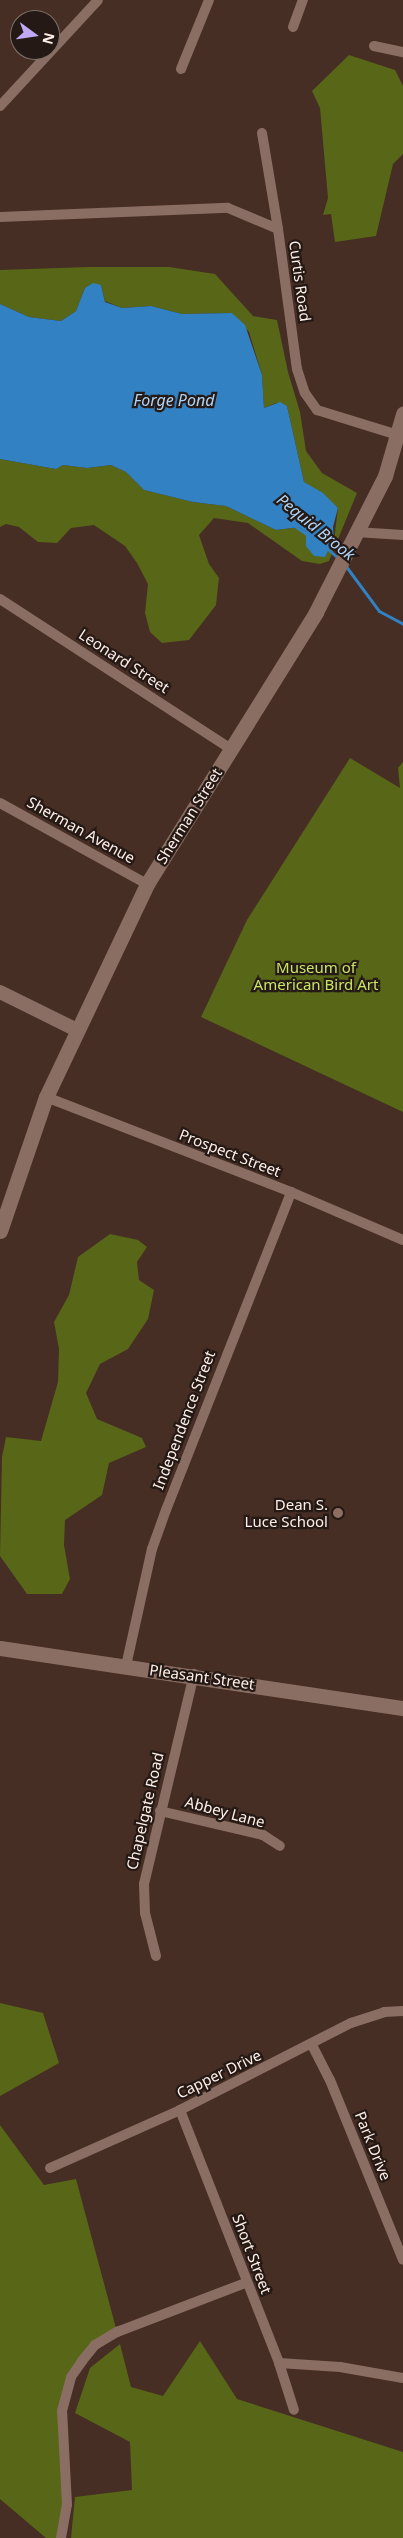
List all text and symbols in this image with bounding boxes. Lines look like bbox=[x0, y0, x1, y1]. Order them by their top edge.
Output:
north arrow bbox=[10, 10, 60, 60]
text: N bbox=[38, 31, 60, 46]
street label: Curtis Road bbox=[285, 239, 315, 323]
water label: Forge Pond bbox=[134, 390, 214, 410]
water label: Pequid Brook bbox=[273, 490, 359, 564]
street label: Leonard Street bbox=[75, 625, 173, 697]
street label: Sherman Street bbox=[152, 765, 226, 867]
street label: Sherman Avenue bbox=[24, 793, 138, 867]
park label: Museum of American Bird Art bbox=[254, 958, 378, 993]
street label: Prospect Street bbox=[177, 1125, 283, 1181]
street label: Independence Street bbox=[149, 1348, 219, 1492]
place label: Dean S. Luce School bbox=[245, 1495, 328, 1530]
marker: Dean S. Luce School bbox=[332, 1507, 344, 1519]
street label: Pleasant Street bbox=[148, 1661, 256, 1693]
street label: Chapelgate Road bbox=[123, 1750, 167, 1872]
street label: Abbey Lane bbox=[183, 1793, 267, 1831]
street label: Capper Drive bbox=[174, 2046, 264, 2102]
street label: Park Drive bbox=[351, 2109, 395, 2183]
street label: Short Street bbox=[229, 2212, 275, 2296]

